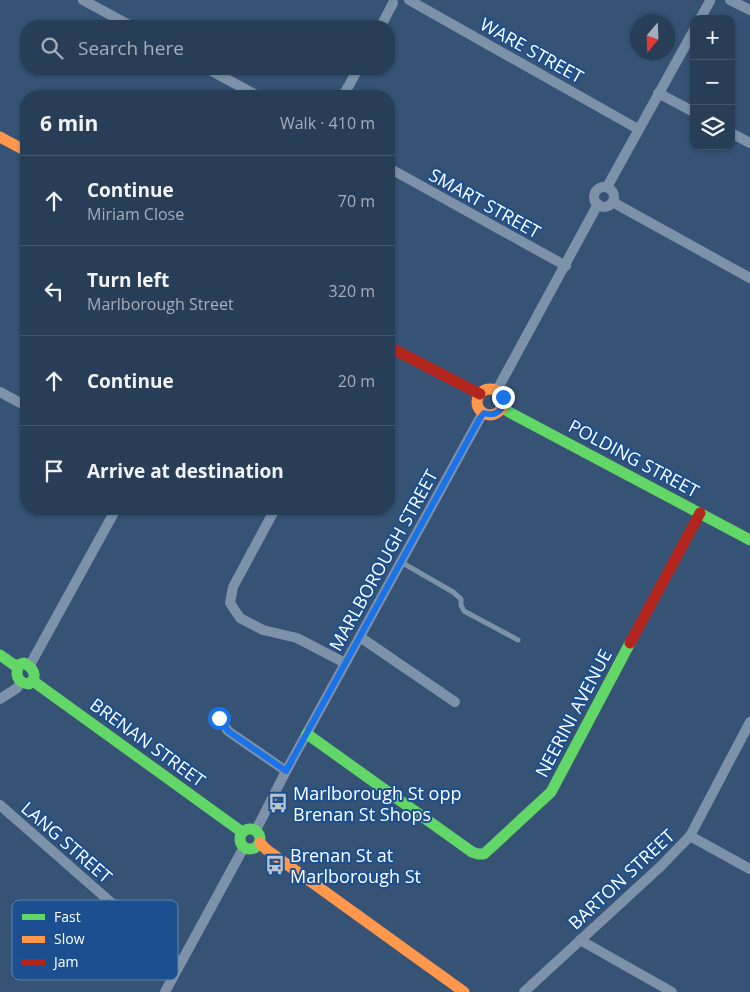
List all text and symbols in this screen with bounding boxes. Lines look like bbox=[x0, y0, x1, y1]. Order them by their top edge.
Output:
street label: WARE STREET bbox=[476, 12, 588, 88]
north arrow bbox=[630, 15, 675, 60]
map controls bbox=[690, 15, 735, 150]
button: + bbox=[690, 15, 735, 60]
search box bbox=[20, 20, 395, 75]
icon: search bbox=[38, 34, 66, 62]
text: Search here bbox=[78, 35, 184, 61]
button: − bbox=[690, 60, 735, 105]
button: layers bbox=[690, 105, 735, 150]
text: 6 min bbox=[40, 109, 98, 137]
text: Walk · 410 m bbox=[280, 112, 375, 134]
street label: SMART STREET bbox=[425, 162, 545, 244]
text: Continue bbox=[87, 177, 174, 203]
icon: ahead bbox=[40, 187, 68, 215]
text: 70 m bbox=[338, 190, 375, 212]
text: Miriam Close bbox=[87, 203, 184, 225]
text: Turn left bbox=[87, 267, 169, 293]
icon: left bbox=[40, 277, 68, 305]
text: 320 m bbox=[329, 280, 375, 302]
text: Marlborough Street bbox=[87, 293, 234, 315]
icon: ahead bbox=[40, 367, 68, 395]
text: Continue bbox=[87, 368, 174, 394]
text: 20 m bbox=[338, 370, 375, 392]
route end bbox=[492, 386, 515, 409]
street label: POLDING STREET bbox=[565, 413, 703, 503]
icon: arrive bbox=[40, 457, 68, 485]
text: Arrive at destination bbox=[87, 458, 284, 484]
street label: MARLBOROUGH STREET bbox=[323, 465, 443, 655]
street label: NEERINI AVENUE bbox=[529, 645, 617, 781]
street label: BRENAN STREET bbox=[86, 692, 210, 792]
route start bbox=[208, 707, 231, 730]
place label: Marlborough St opp Brenan St Shops bbox=[293, 781, 461, 826]
bus stop icon: Marlborough St opp Brenan St Shops bbox=[267, 792, 289, 814]
street label: LANG STREET bbox=[17, 796, 118, 888]
street label: BARTON STREET bbox=[563, 823, 679, 935]
place label: Brenan St at Marlborough St bbox=[290, 843, 421, 888]
bus stop icon: Brenan St at Marlborough St bbox=[264, 854, 286, 876]
legend bbox=[12, 900, 178, 980]
text: Fast bbox=[54, 907, 81, 926]
text: Slow bbox=[54, 929, 85, 948]
text: Jam bbox=[52, 952, 79, 971]

